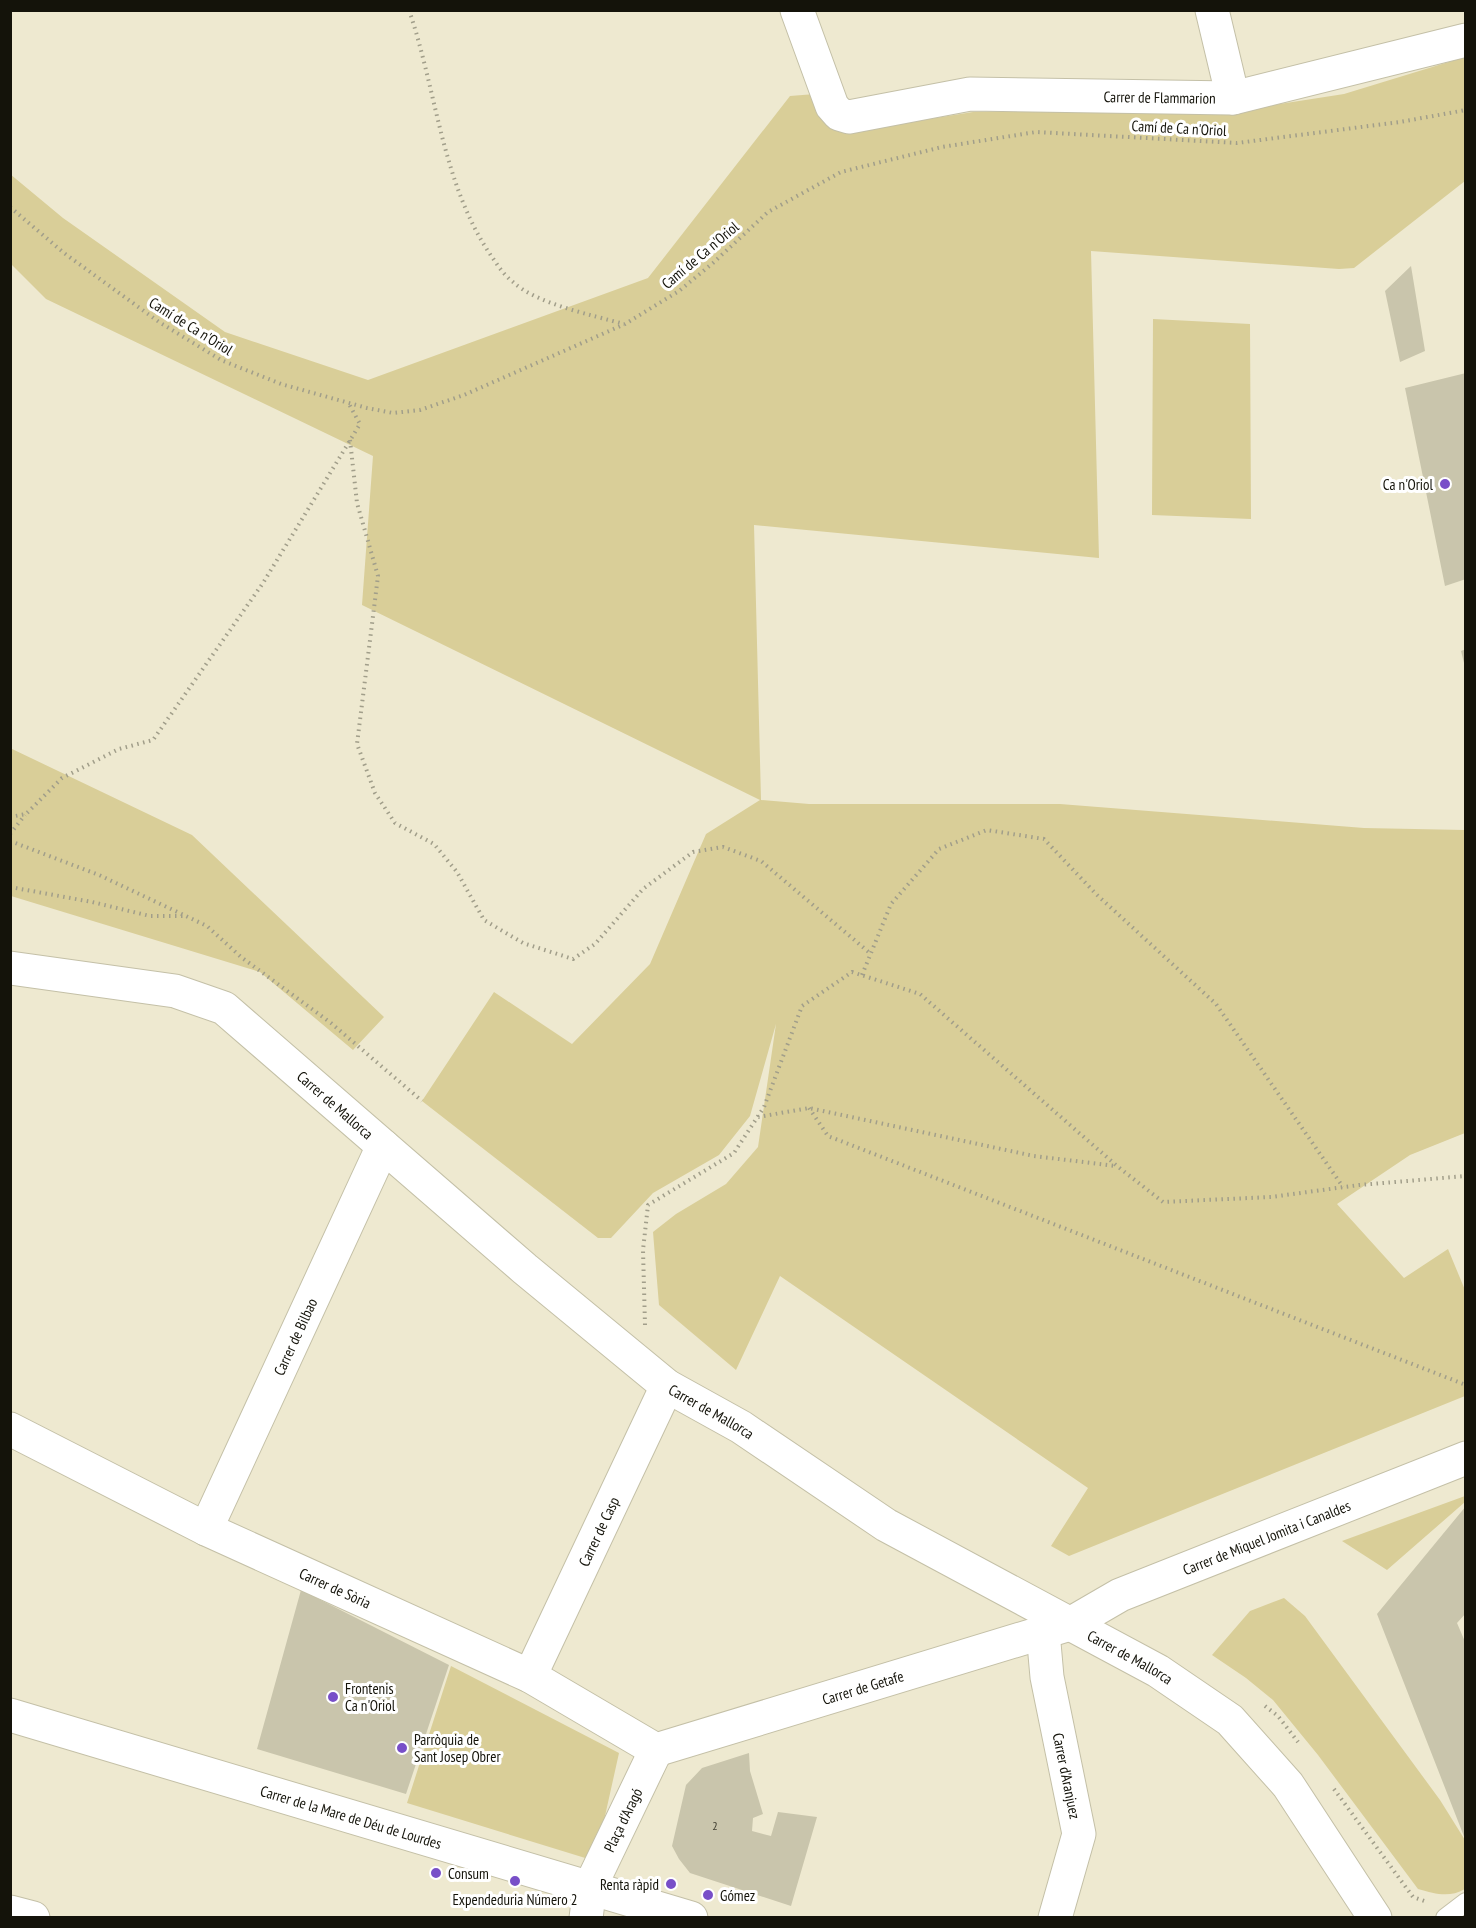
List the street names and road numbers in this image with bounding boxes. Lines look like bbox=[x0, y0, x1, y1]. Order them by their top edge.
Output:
street label: Carrer de Flammarion bbox=[1103, 87, 1216, 107]
street label: Camí de Ca n'Oriol bbox=[1131, 116, 1227, 140]
street label: Camí de Ca n'Oriol bbox=[658, 217, 743, 293]
street label: Camí de Ca n'Oriol bbox=[146, 293, 237, 359]
street label: Carrer de Mallorca bbox=[293, 1066, 378, 1143]
street label: Carrer de Bilbao bbox=[269, 1295, 321, 1378]
street label: Carrer de Mallorca bbox=[666, 1379, 758, 1443]
street label: Carrer de Casp bbox=[574, 1494, 623, 1569]
street label: Carrer de Miquel Jomita i Canaldes bbox=[1180, 1495, 1353, 1579]
street label: Carrer de Sòria bbox=[296, 1563, 374, 1612]
street label: Carrer de Mallorca bbox=[1084, 1625, 1177, 1688]
street label: Carrer de Getafe bbox=[820, 1666, 906, 1708]
street label: Carrer d'Aranjuez bbox=[1049, 1731, 1085, 1820]
street label: Carrer de la Mare de Déu de Lourdes bbox=[258, 1781, 444, 1853]
street label: Plaça d'Aragó bbox=[599, 1785, 646, 1855]

